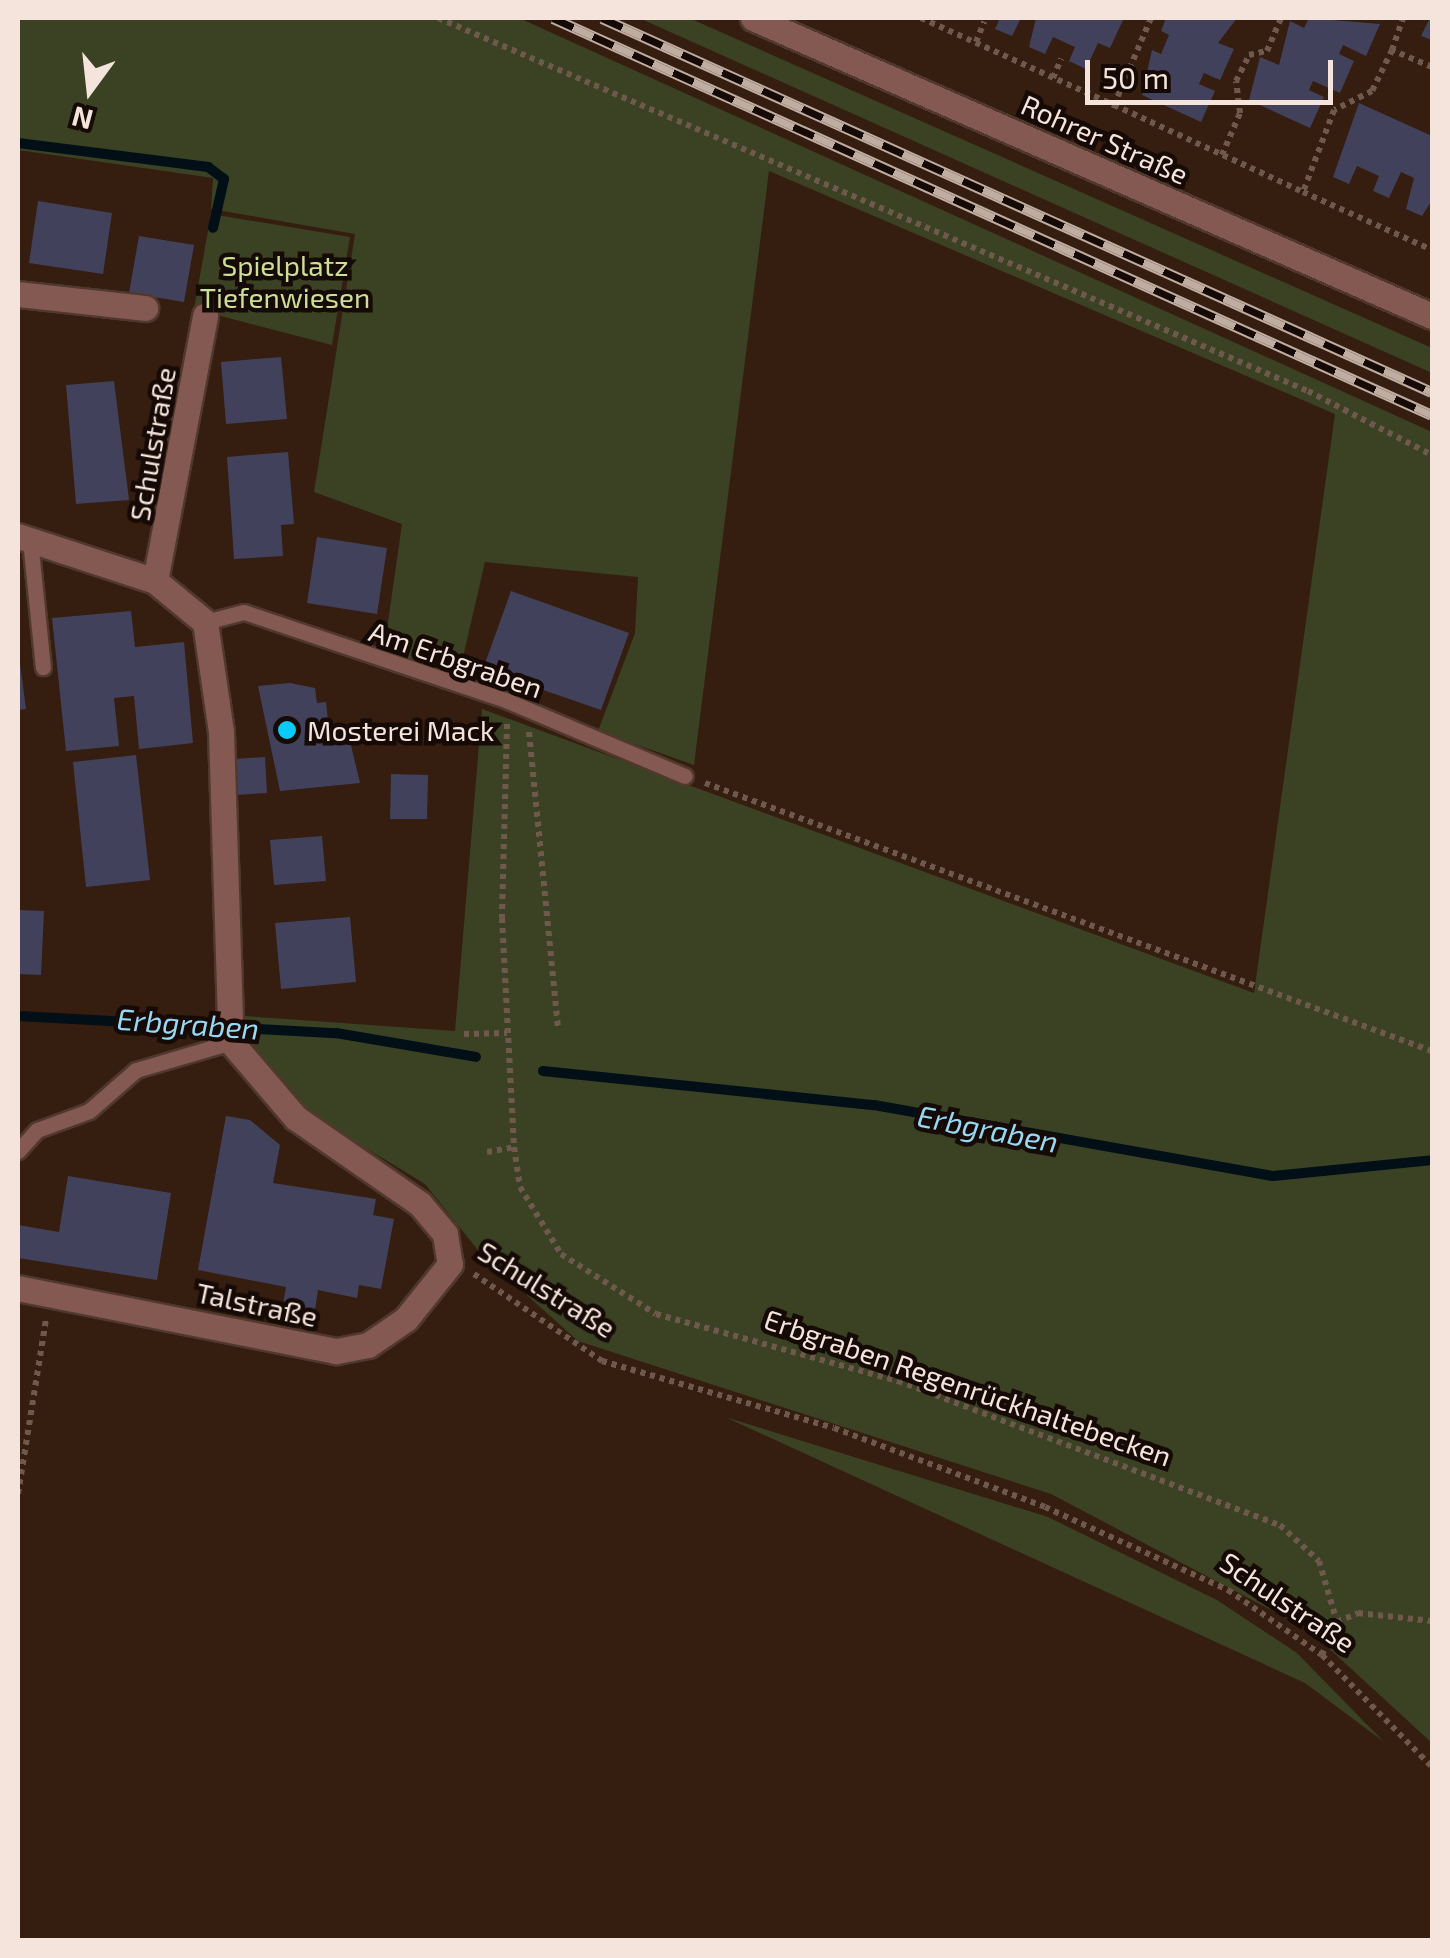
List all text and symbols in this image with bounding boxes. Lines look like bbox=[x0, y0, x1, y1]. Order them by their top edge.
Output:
north arrow bbox=[40, 40, 140, 140]
scale bar bbox=[1090, 40, 1338, 102]
text: 50 m bbox=[1102, 59, 1169, 95]
street label: Rohrer Straße bbox=[1016, 87, 1194, 191]
text: N bbox=[68, 100, 96, 138]
park label: Spielplatz Tiefenwiesen bbox=[200, 248, 370, 314]
street label: Schulstraße bbox=[122, 365, 182, 523]
street label: Am Erbgraben bbox=[365, 614, 547, 704]
place label: Mosterei Mack bbox=[307, 713, 494, 747]
marker: Mosterei Mack bbox=[276, 719, 298, 741]
water label: Erbgraben bbox=[116, 1000, 260, 1046]
water label: Erbgraben bbox=[915, 1097, 1061, 1159]
street label: Schulstraße bbox=[472, 1234, 622, 1344]
street label: Talstraße bbox=[193, 1275, 321, 1333]
street label: Erbgraben Regenrückhaltebecken bbox=[760, 1301, 1176, 1473]
street label: Schulstraße bbox=[1214, 1545, 1362, 1659]

